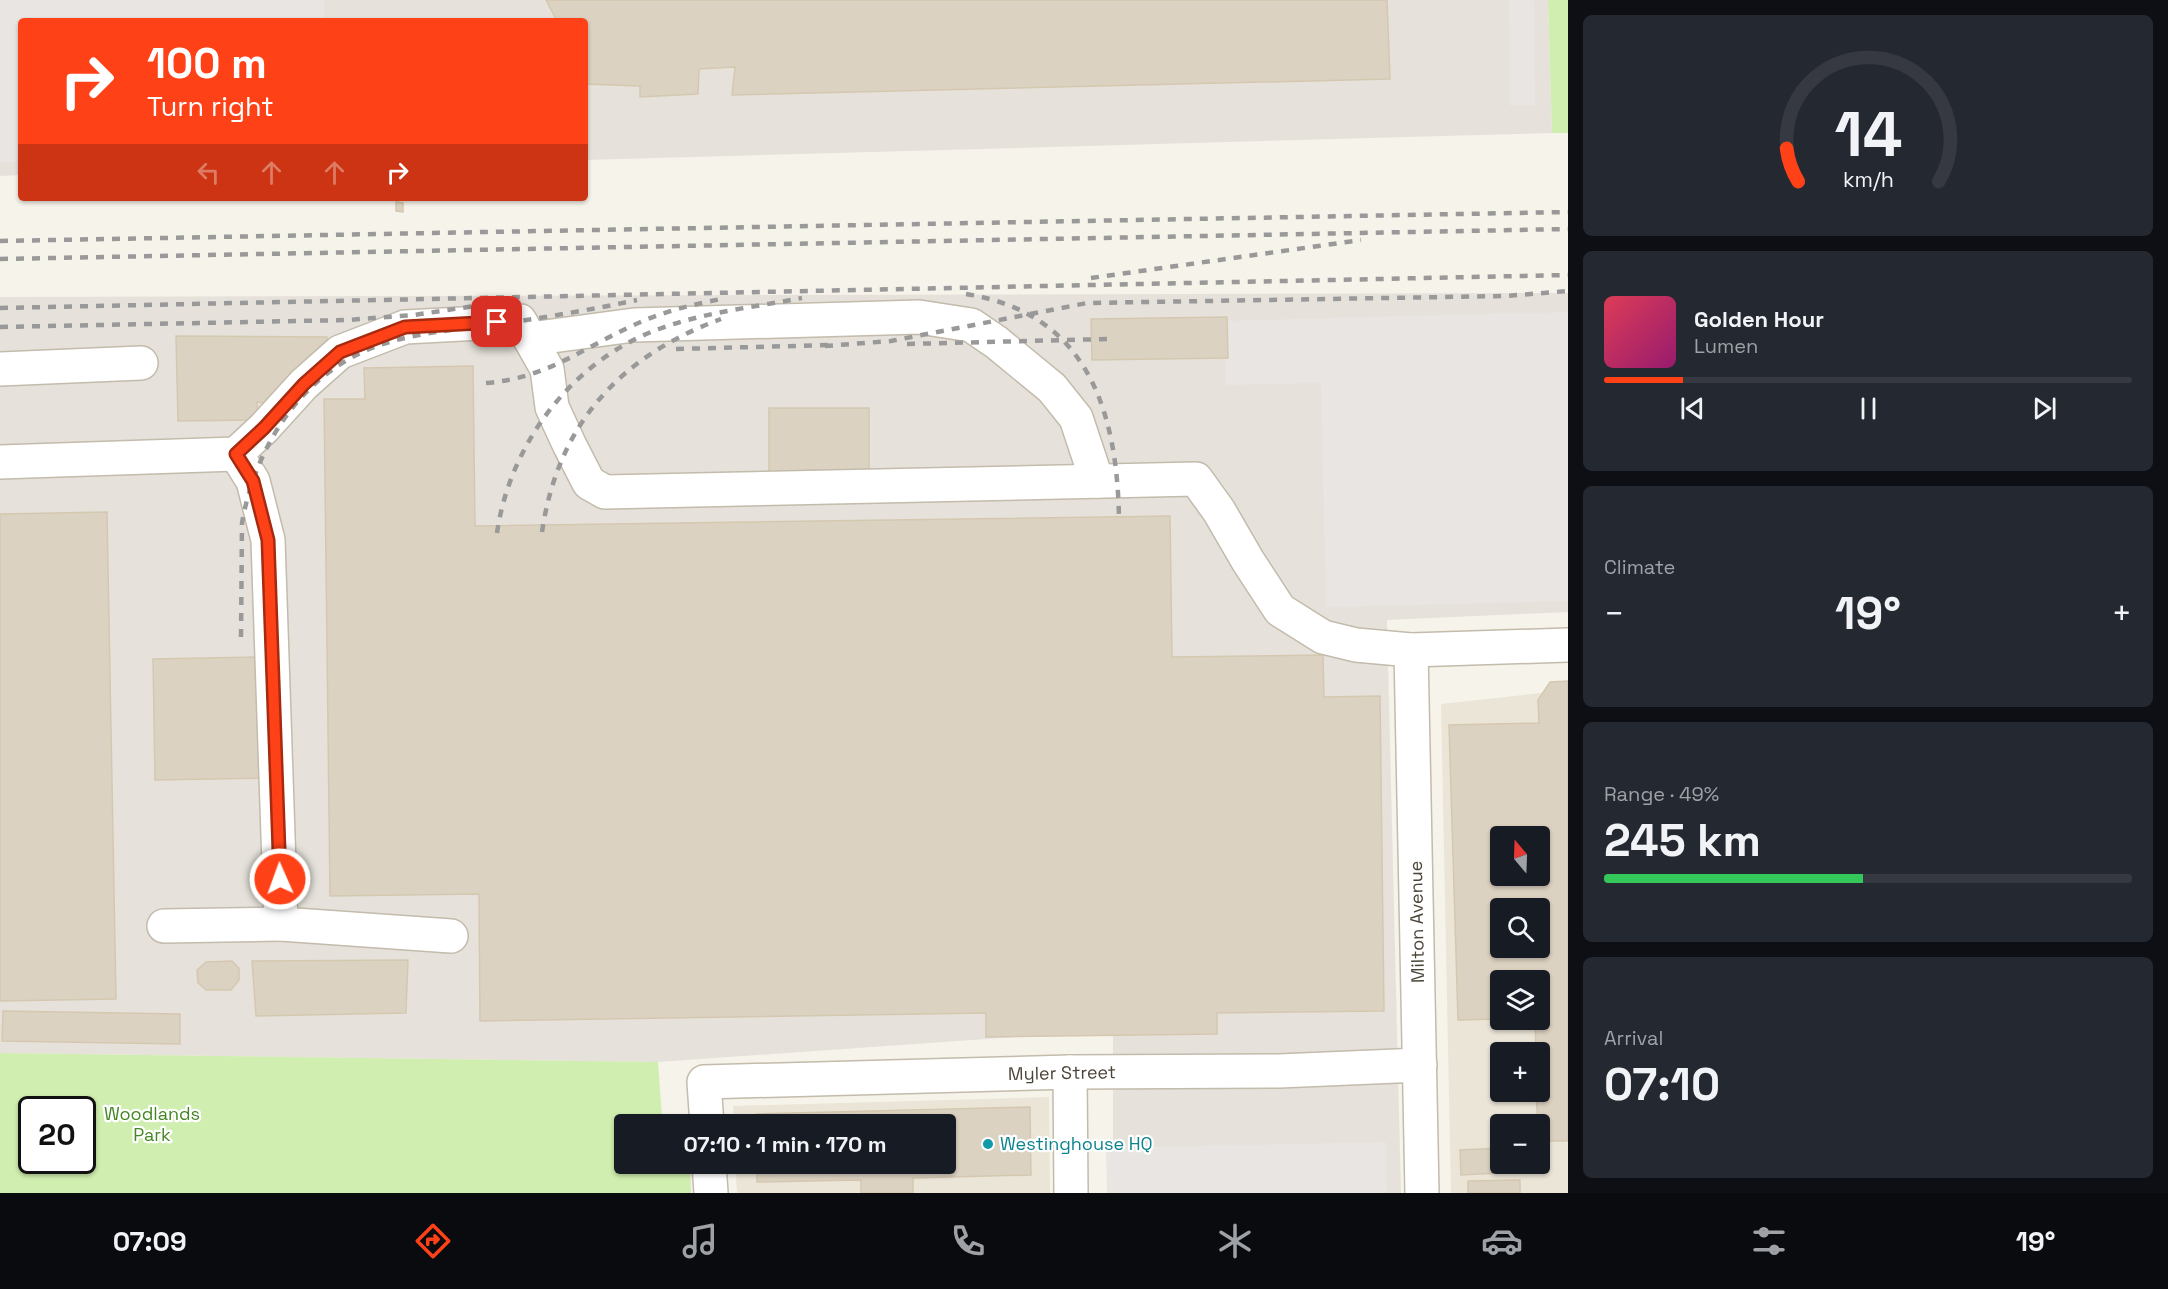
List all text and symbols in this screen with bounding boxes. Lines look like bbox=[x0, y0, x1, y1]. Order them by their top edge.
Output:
text: 100 m bbox=[147, 37, 267, 90]
icon: right bbox=[48, 42, 126, 120]
text: Turn right bbox=[147, 89, 274, 124]
text: 14 bbox=[1834, 95, 1902, 174]
icon: left bbox=[192, 156, 225, 189]
icon: ahead bbox=[255, 156, 288, 189]
icon: ahead bbox=[318, 156, 351, 189]
icon: right bbox=[381, 156, 414, 189]
text: km/h bbox=[1842, 167, 1894, 194]
pin bbox=[471, 296, 522, 347]
icon: arrive bbox=[480, 305, 513, 338]
text: Golden Hour bbox=[1694, 305, 1824, 333]
text: Lumen bbox=[1694, 333, 1758, 359]
icon: previous bbox=[1676, 392, 1709, 425]
icon: pause bbox=[1852, 392, 1885, 425]
icon: next bbox=[2028, 392, 2061, 425]
text: Climate bbox=[1604, 554, 1675, 580]
text: 19° bbox=[1835, 585, 1901, 642]
text: − bbox=[1604, 593, 1624, 635]
text: + bbox=[2112, 593, 2132, 635]
text: Range · 49% bbox=[1604, 781, 1719, 807]
text: 245 km bbox=[1604, 812, 1761, 869]
north arrow bbox=[1490, 826, 1550, 886]
map controls bbox=[1490, 826, 1550, 1174]
position arrow bbox=[248, 847, 312, 911]
street label: Milton Avenue bbox=[1404, 861, 1429, 983]
button: search bbox=[1490, 898, 1550, 958]
button: layers bbox=[1490, 970, 1550, 1030]
text: Arrival bbox=[1604, 1025, 1663, 1051]
button: + bbox=[1490, 1042, 1550, 1102]
text: 07:10 bbox=[1604, 1056, 1720, 1113]
street label: Myler Street bbox=[1008, 1060, 1116, 1085]
speed limit sign: 20 bbox=[18, 1096, 96, 1174]
park label: Woodlands Park bbox=[104, 1102, 200, 1146]
button: − bbox=[1490, 1114, 1550, 1174]
text: 07:10 · 1 min · 170 m bbox=[683, 1130, 887, 1158]
place label: Westinghouse HQ bbox=[1000, 1132, 1153, 1155]
marker: Westinghouse HQ bbox=[981, 1137, 995, 1151]
icon: directions bbox=[412, 1220, 454, 1262]
icon: music bbox=[679, 1220, 721, 1262]
icon: phone bbox=[947, 1220, 989, 1262]
icon: climate bbox=[1214, 1220, 1256, 1262]
icon: car bbox=[1481, 1220, 1523, 1262]
icon: filters bbox=[1748, 1220, 1790, 1262]
text: 07:09 bbox=[113, 1224, 187, 1259]
text: 19° bbox=[2016, 1224, 2055, 1259]

